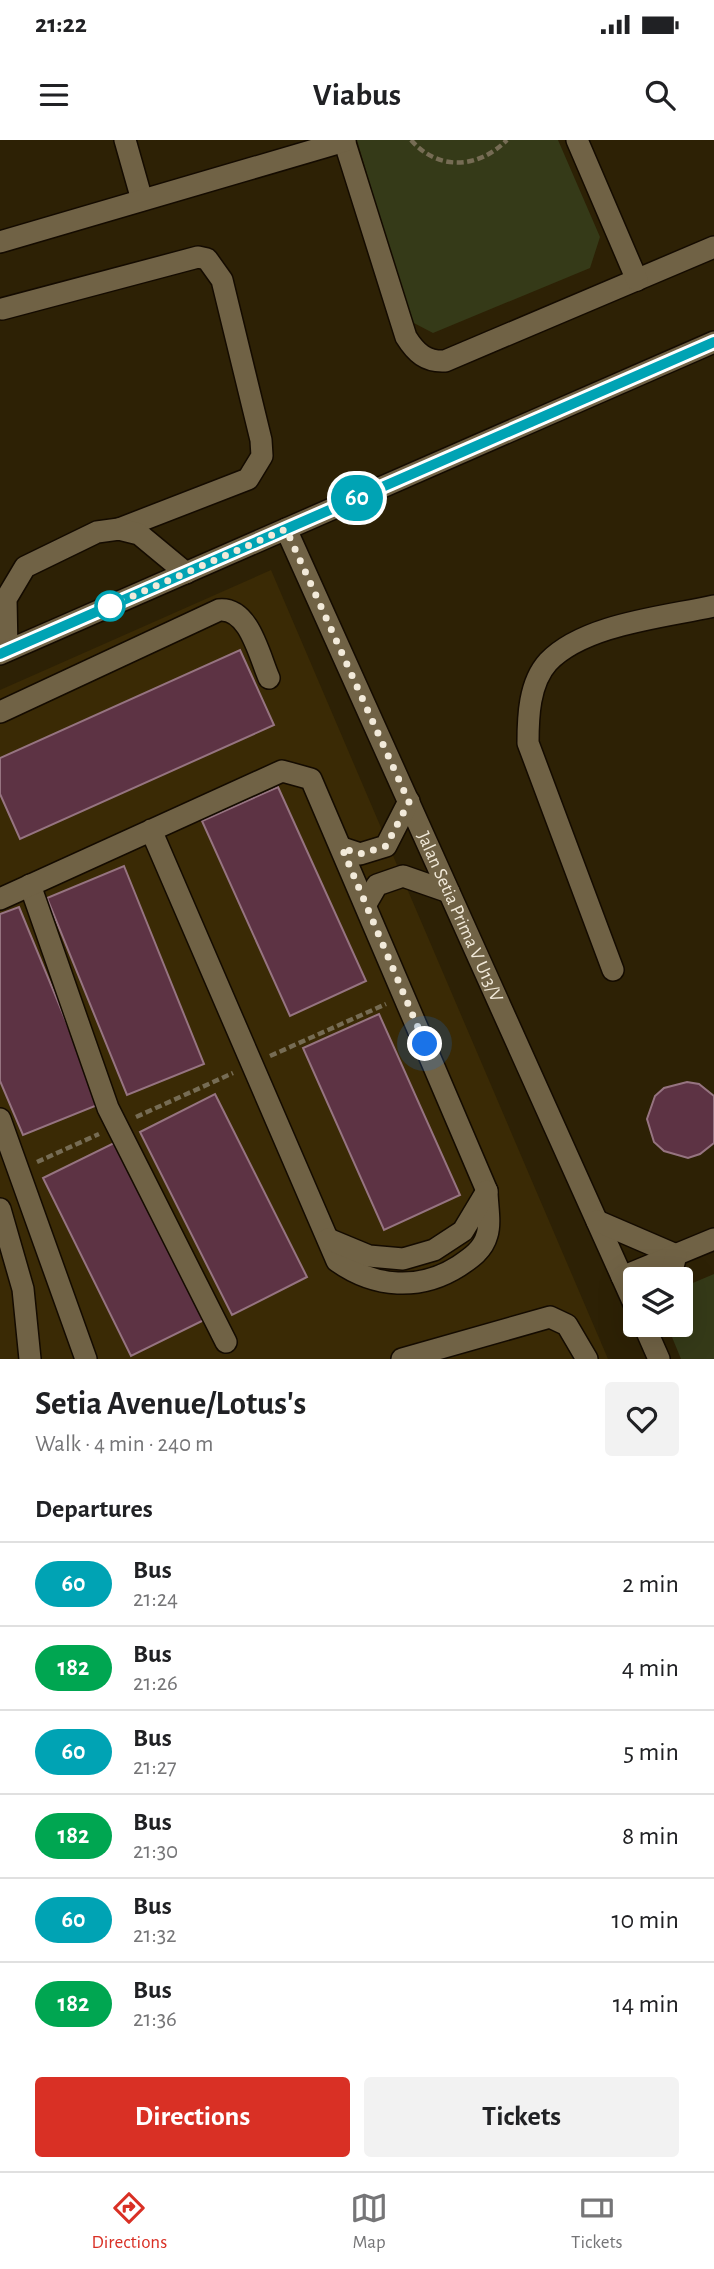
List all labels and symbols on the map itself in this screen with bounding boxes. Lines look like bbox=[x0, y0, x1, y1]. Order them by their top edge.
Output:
line badge: 60 bbox=[326, 475, 388, 521]
unlabelled marker bbox=[95, 591, 125, 621]
street label: Jalan Setia Prima V U13/V bbox=[414, 829, 507, 1005]
your location bbox=[407, 1026, 442, 1061]

